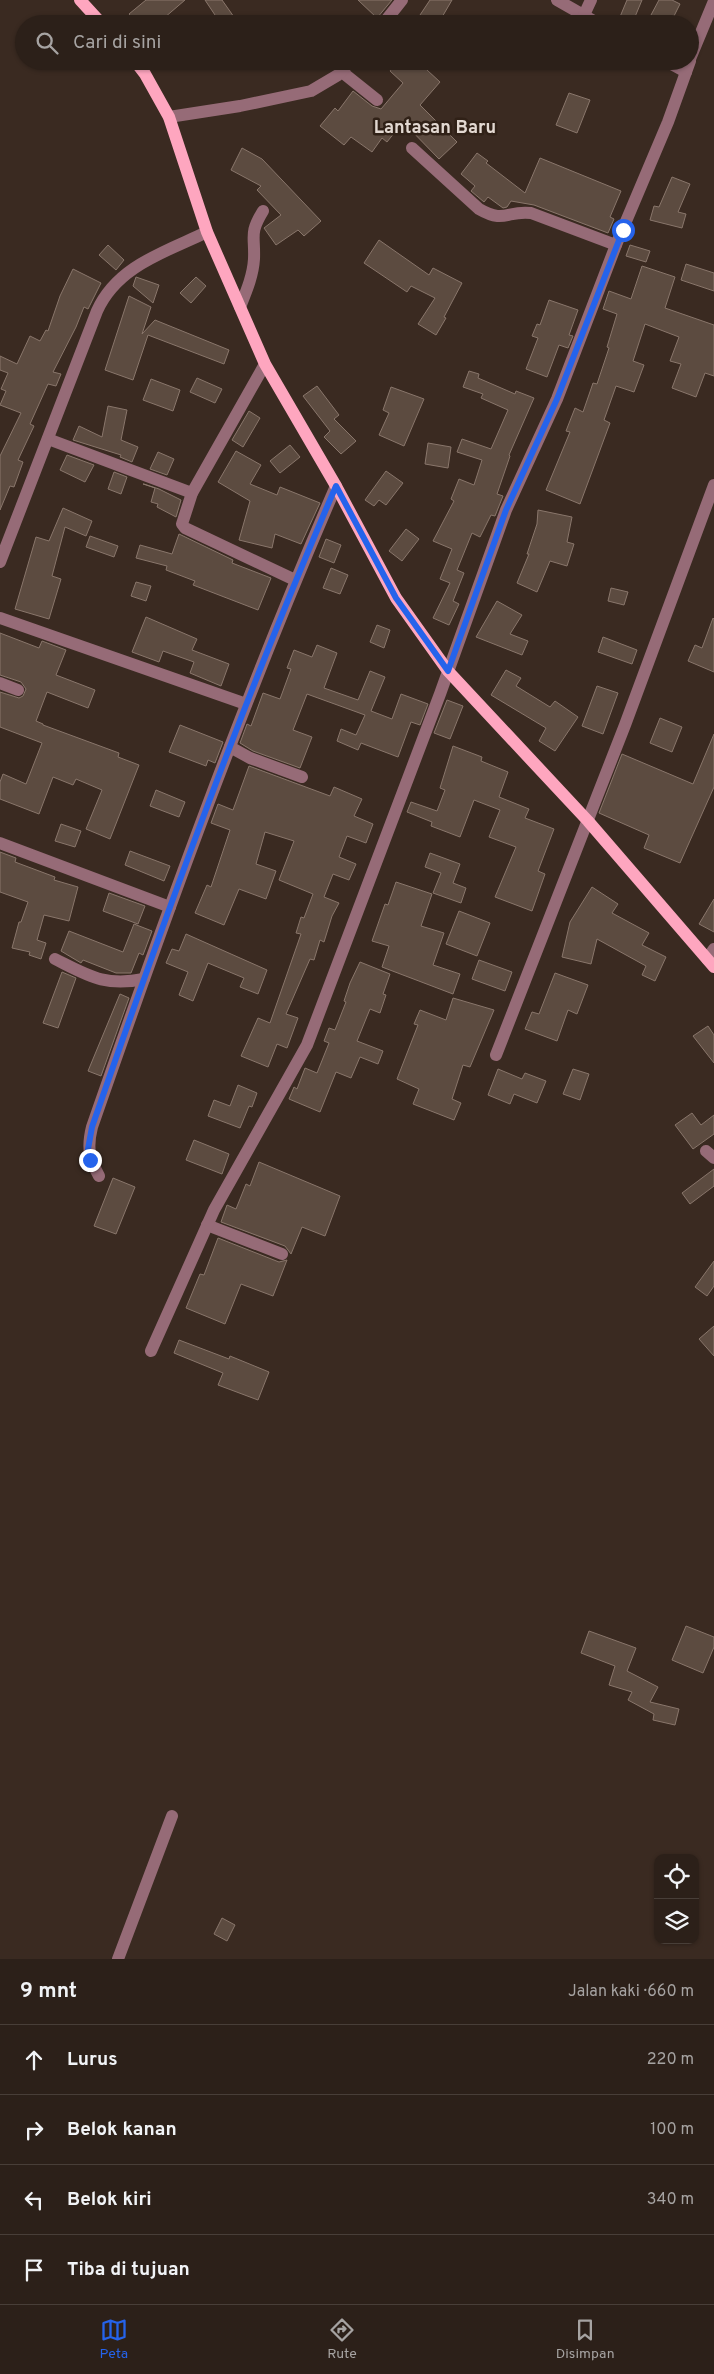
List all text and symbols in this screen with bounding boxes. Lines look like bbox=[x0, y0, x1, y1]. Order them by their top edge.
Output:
search box bbox=[15, 15, 699, 70]
icon: search bbox=[33, 29, 61, 57]
text: Cari di sini bbox=[73, 31, 161, 55]
district label: Lantasan Baru bbox=[374, 117, 496, 140]
route start bbox=[612, 219, 635, 242]
route end bbox=[79, 1149, 102, 1172]
map controls bbox=[654, 1854, 699, 1944]
button: locate bbox=[654, 1854, 699, 1899]
button: layers bbox=[654, 1899, 699, 1944]
text: 9 mnt bbox=[20, 1978, 77, 2005]
text: Jalan kaki · 660 m bbox=[568, 1982, 694, 2002]
icon: ahead bbox=[20, 2046, 48, 2074]
text: Lurus bbox=[67, 2048, 118, 2072]
text: 220 m bbox=[647, 2050, 694, 2070]
icon: right bbox=[20, 2116, 48, 2144]
text: Belok kanan bbox=[67, 2118, 177, 2142]
text: 100 m bbox=[650, 2120, 694, 2140]
icon: left bbox=[20, 2186, 48, 2214]
text: Belok kiri bbox=[67, 2188, 152, 2212]
text: 340 m bbox=[647, 2190, 694, 2210]
icon: arrive bbox=[20, 2256, 48, 2284]
text: Tiba di tujuan bbox=[67, 2258, 190, 2282]
tab: Peta bbox=[99, 2316, 128, 2363]
tab: Rute bbox=[327, 2316, 357, 2363]
tab: Disimpan bbox=[556, 2316, 615, 2363]

